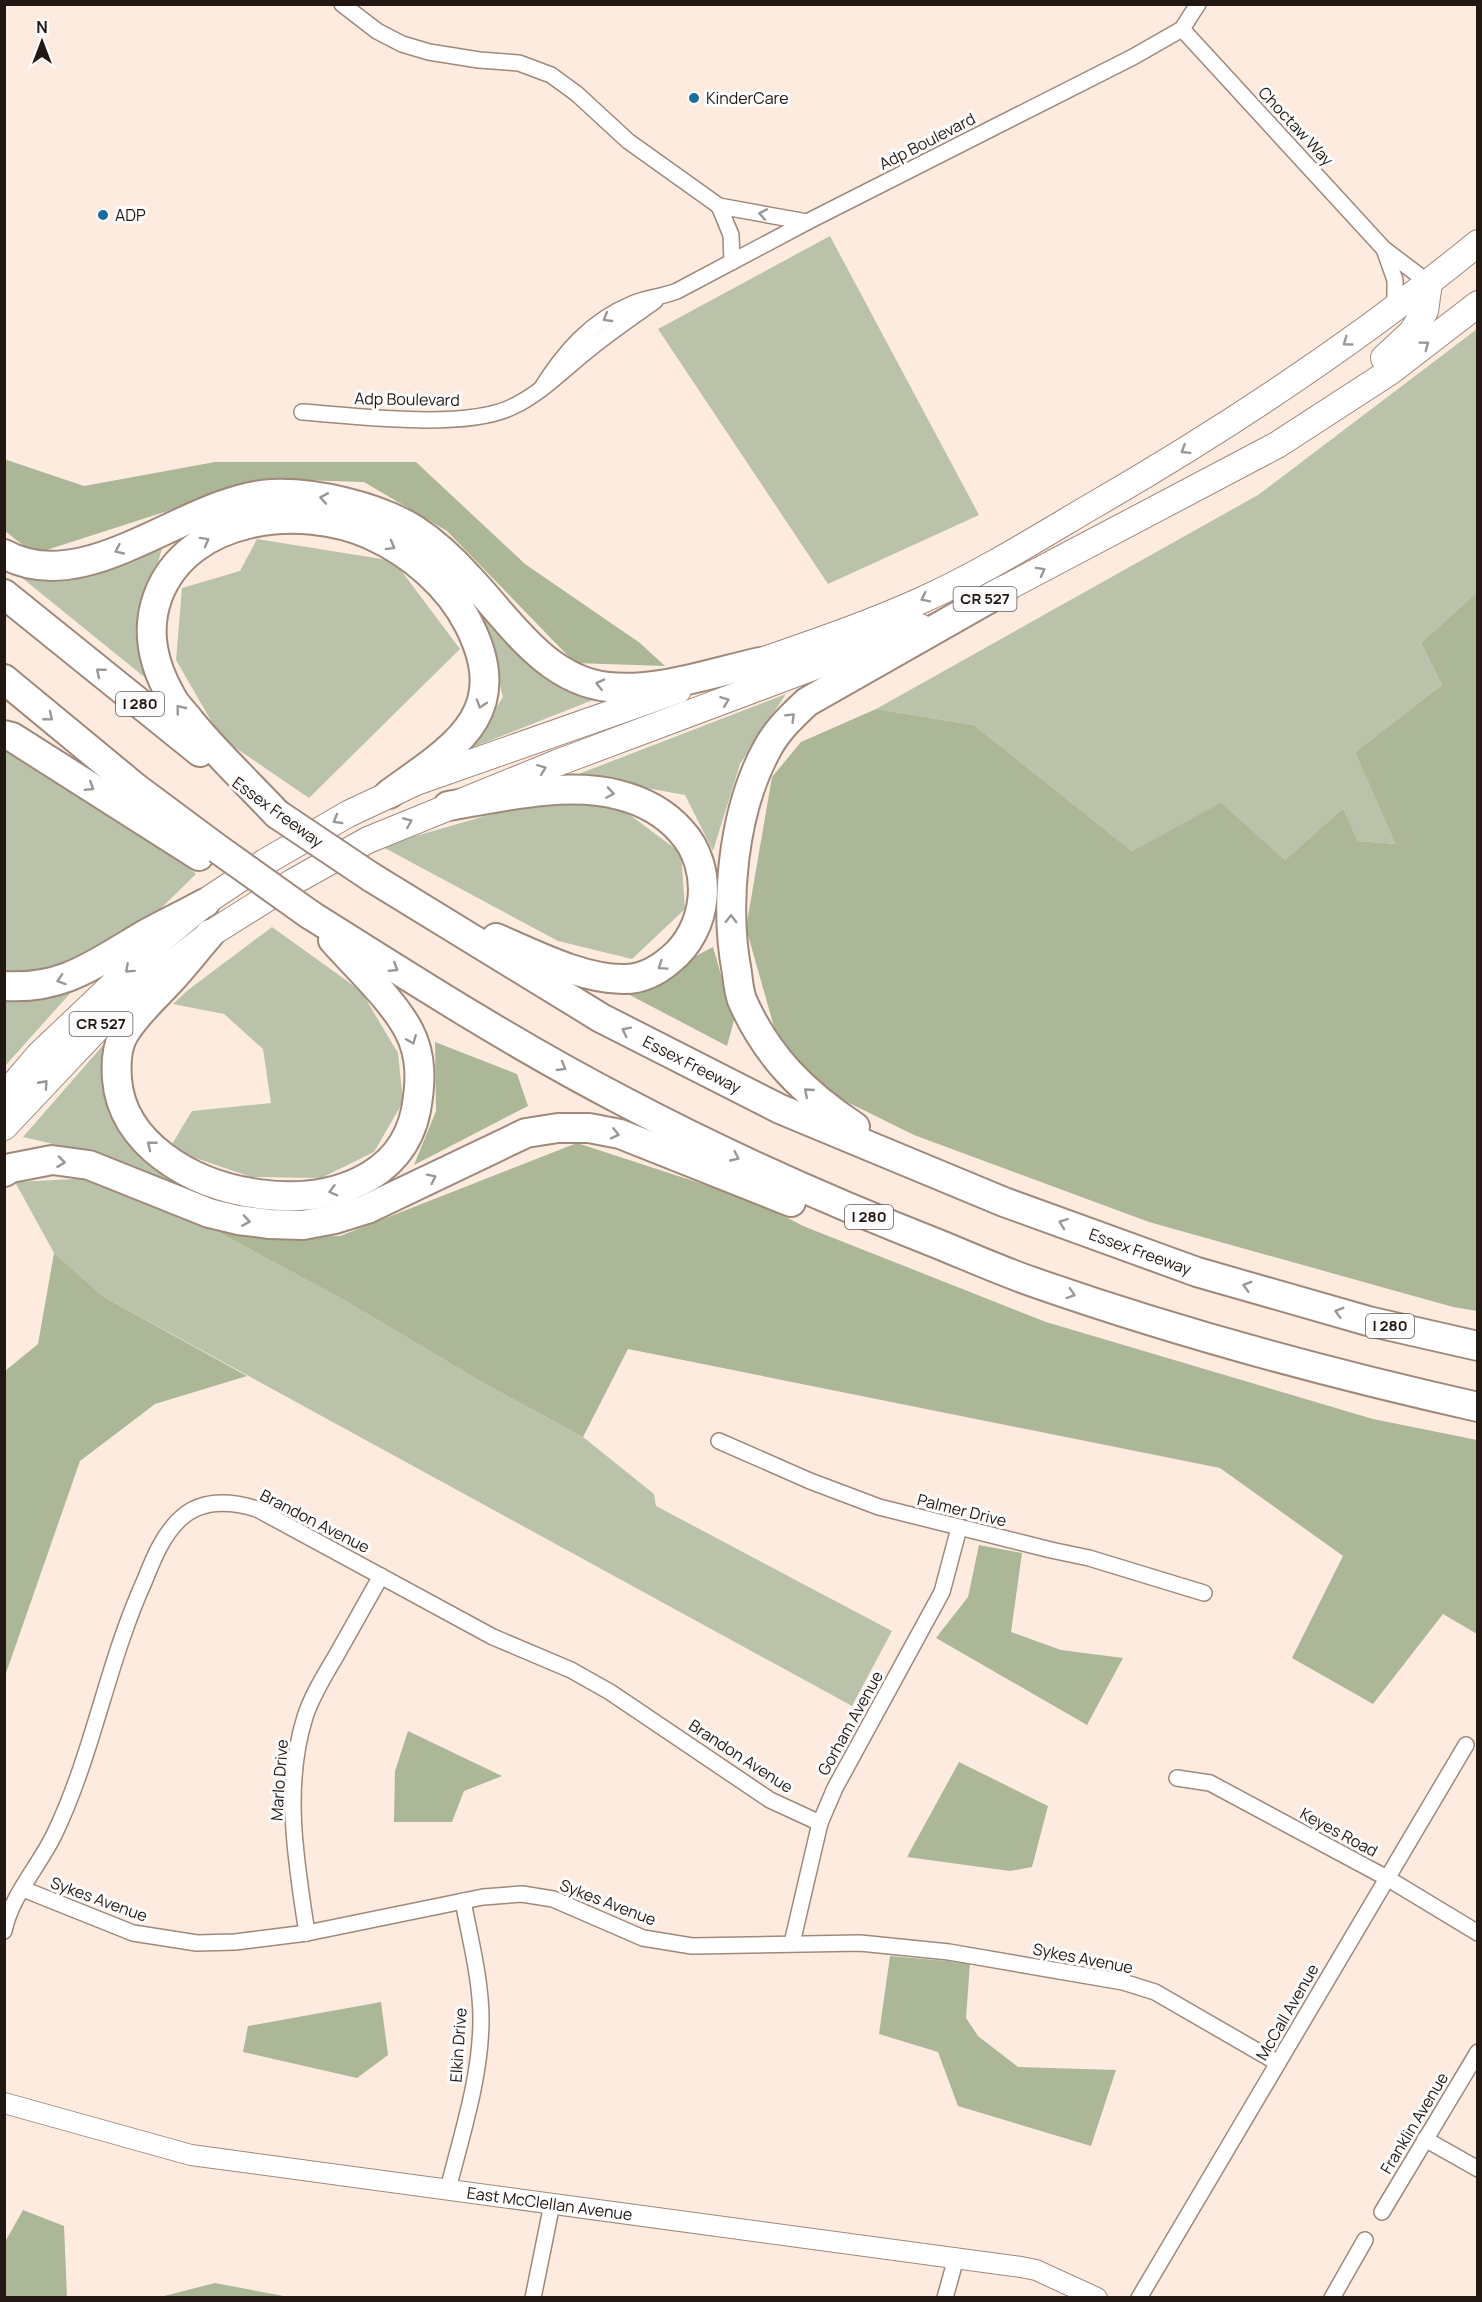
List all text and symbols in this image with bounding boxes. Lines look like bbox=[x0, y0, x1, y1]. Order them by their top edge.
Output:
north arrow bbox=[12, 12, 72, 72]
text: N bbox=[36, 16, 48, 38]
street label: Choctaw Way bbox=[1254, 82, 1339, 171]
place label: KinderCare bbox=[706, 87, 789, 109]
marker: KinderCare bbox=[687, 91, 701, 105]
street label: Adp Boulevard bbox=[875, 107, 979, 175]
place label: ADP bbox=[115, 204, 146, 226]
marker: ADP bbox=[96, 208, 110, 222]
one-way arrow bbox=[758, 208, 768, 221]
one-way arrow bbox=[603, 310, 613, 322]
one-way arrow bbox=[1343, 335, 1354, 346]
one-way arrow bbox=[1419, 341, 1430, 352]
street label: Adp Boulevard bbox=[354, 387, 460, 411]
one-way arrow bbox=[1181, 443, 1192, 454]
one-way arrow bbox=[319, 493, 329, 505]
one-way arrow bbox=[199, 537, 209, 548]
one-way arrow bbox=[385, 539, 396, 550]
one-way arrow bbox=[114, 542, 125, 554]
one-way arrow bbox=[1034, 567, 1045, 578]
road number: CR 527 bbox=[954, 587, 1016, 611]
one-way arrow bbox=[920, 591, 931, 603]
one-way arrow bbox=[96, 669, 107, 680]
one-way arrow bbox=[595, 679, 605, 692]
road number: I 280 bbox=[116, 692, 164, 716]
one-way arrow bbox=[719, 695, 729, 708]
one-way arrow bbox=[476, 698, 488, 709]
one-way arrow bbox=[177, 705, 188, 716]
one-way arrow bbox=[42, 709, 53, 720]
one-way arrow bbox=[784, 714, 795, 725]
one-way arrow bbox=[536, 764, 547, 776]
street label: Essex Freeway bbox=[228, 772, 328, 853]
one-way arrow bbox=[84, 779, 94, 791]
one-way arrow bbox=[606, 787, 615, 799]
one-way arrow bbox=[333, 813, 343, 825]
one-way arrow bbox=[402, 817, 413, 829]
one-way arrow bbox=[725, 915, 737, 924]
one-way arrow bbox=[658, 959, 669, 970]
one-way arrow bbox=[388, 960, 398, 972]
one-way arrow bbox=[125, 962, 136, 973]
one-way arrow bbox=[56, 972, 67, 985]
road number: CR 527 bbox=[70, 1012, 132, 1036]
one-way arrow bbox=[621, 1027, 632, 1038]
street label: Essex Freeway bbox=[639, 1030, 745, 1099]
one-way arrow bbox=[405, 1034, 417, 1045]
one-way arrow bbox=[556, 1060, 566, 1071]
one-way arrow bbox=[37, 1080, 48, 1090]
one-way arrow bbox=[803, 1088, 814, 1099]
one-way arrow bbox=[610, 1126, 620, 1139]
one-way arrow bbox=[147, 1141, 158, 1152]
one-way arrow bbox=[729, 1149, 740, 1161]
one-way arrow bbox=[57, 1155, 66, 1167]
one-way arrow bbox=[425, 1174, 436, 1186]
one-way arrow bbox=[328, 1183, 338, 1196]
road number: I 280 bbox=[845, 1205, 893, 1229]
one-way arrow bbox=[241, 1214, 251, 1227]
one-way arrow bbox=[1058, 1218, 1069, 1231]
street label: Essex Freeway bbox=[1086, 1223, 1195, 1280]
one-way arrow bbox=[1242, 1281, 1252, 1294]
one-way arrow bbox=[1065, 1287, 1076, 1300]
one-way arrow bbox=[1334, 1307, 1344, 1320]
road number: I 280 bbox=[1366, 1314, 1414, 1338]
street label: Brandon Avenue bbox=[257, 1484, 373, 1558]
street label: Palmer Drive bbox=[915, 1488, 1009, 1532]
street label: Gorham Avenue bbox=[812, 1667, 888, 1779]
street label: Brandon Avenue bbox=[685, 1714, 797, 1798]
street label: Marlo Drive bbox=[265, 1738, 293, 1822]
street label: Keyes Road bbox=[1296, 1802, 1382, 1862]
street label: Sykes Avenue bbox=[47, 1871, 151, 1927]
street label: Sykes Avenue bbox=[557, 1874, 659, 1930]
street label: Sykes Avenue bbox=[1031, 1938, 1135, 1978]
street label: McCall Avenue bbox=[1250, 1960, 1324, 2064]
street label: Elkin Drive bbox=[444, 2007, 472, 2083]
street label: Franklin Avenue bbox=[1375, 2068, 1453, 2178]
street label: East McClellan Avenue bbox=[466, 2181, 634, 2225]

